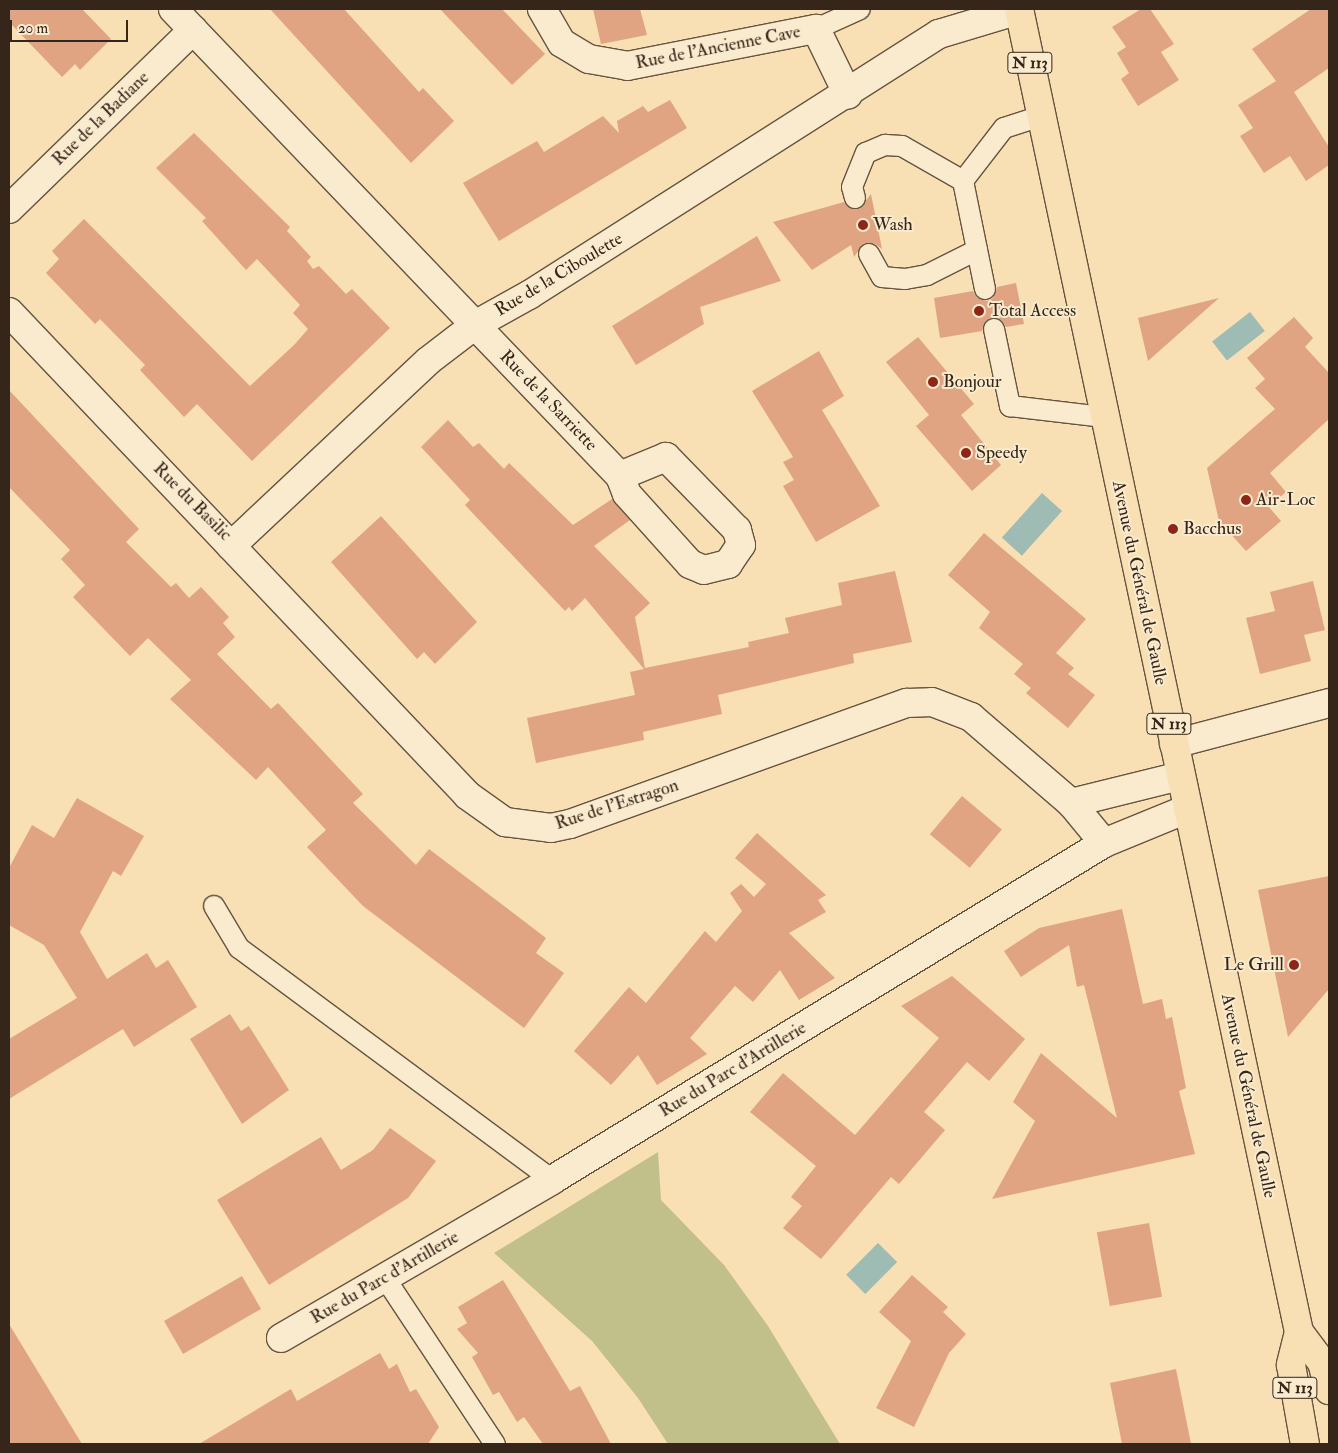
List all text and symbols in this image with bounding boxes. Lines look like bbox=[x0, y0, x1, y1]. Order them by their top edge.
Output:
scale bar bbox=[12, 10, 130, 42]
text: 20 m bbox=[18, 19, 48, 38]
street label: Rue de l'Ancienne Cave bbox=[634, 21, 802, 75]
road number: N 113 bbox=[1006, 49, 1054, 76]
street label: Rue de la Badiane bbox=[48, 67, 154, 171]
place label: Wash bbox=[873, 214, 913, 236]
marker: Wash bbox=[857, 219, 869, 231]
street label: Rue de la Ciboulette bbox=[491, 228, 627, 322]
place label: Total Access bbox=[989, 300, 1076, 322]
marker: Total Access bbox=[973, 305, 985, 317]
street label: Rue de la Sarriette bbox=[495, 346, 601, 456]
place label: Bonjour bbox=[943, 371, 1002, 393]
marker: Bonjour bbox=[927, 376, 939, 388]
place label: Speedy bbox=[976, 442, 1027, 464]
marker: Speedy bbox=[960, 447, 972, 459]
street label: Rue du Basilic bbox=[148, 458, 236, 546]
street label: Avenue du Général de Gaulle bbox=[1107, 479, 1171, 687]
place label: Air-Loc bbox=[1256, 489, 1316, 511]
marker: Air-Loc bbox=[1240, 494, 1252, 506]
place label: Bacchus bbox=[1183, 518, 1241, 540]
marker: Bacchus bbox=[1167, 523, 1179, 535]
road number: N 113 bbox=[1145, 711, 1193, 738]
street label: Rue de l'Estragon bbox=[553, 775, 681, 835]
place label: Le Grill bbox=[1224, 954, 1284, 976]
marker: Le Grill bbox=[1288, 959, 1300, 971]
street label: Avenue du Général de Gaulle bbox=[1216, 992, 1280, 1200]
street label: Rue du Parc d'Artillerie bbox=[656, 1018, 810, 1122]
street label: Rue du Parc d'Artillerie bbox=[307, 1227, 463, 1329]
road number: N 113 bbox=[1271, 1375, 1319, 1402]

